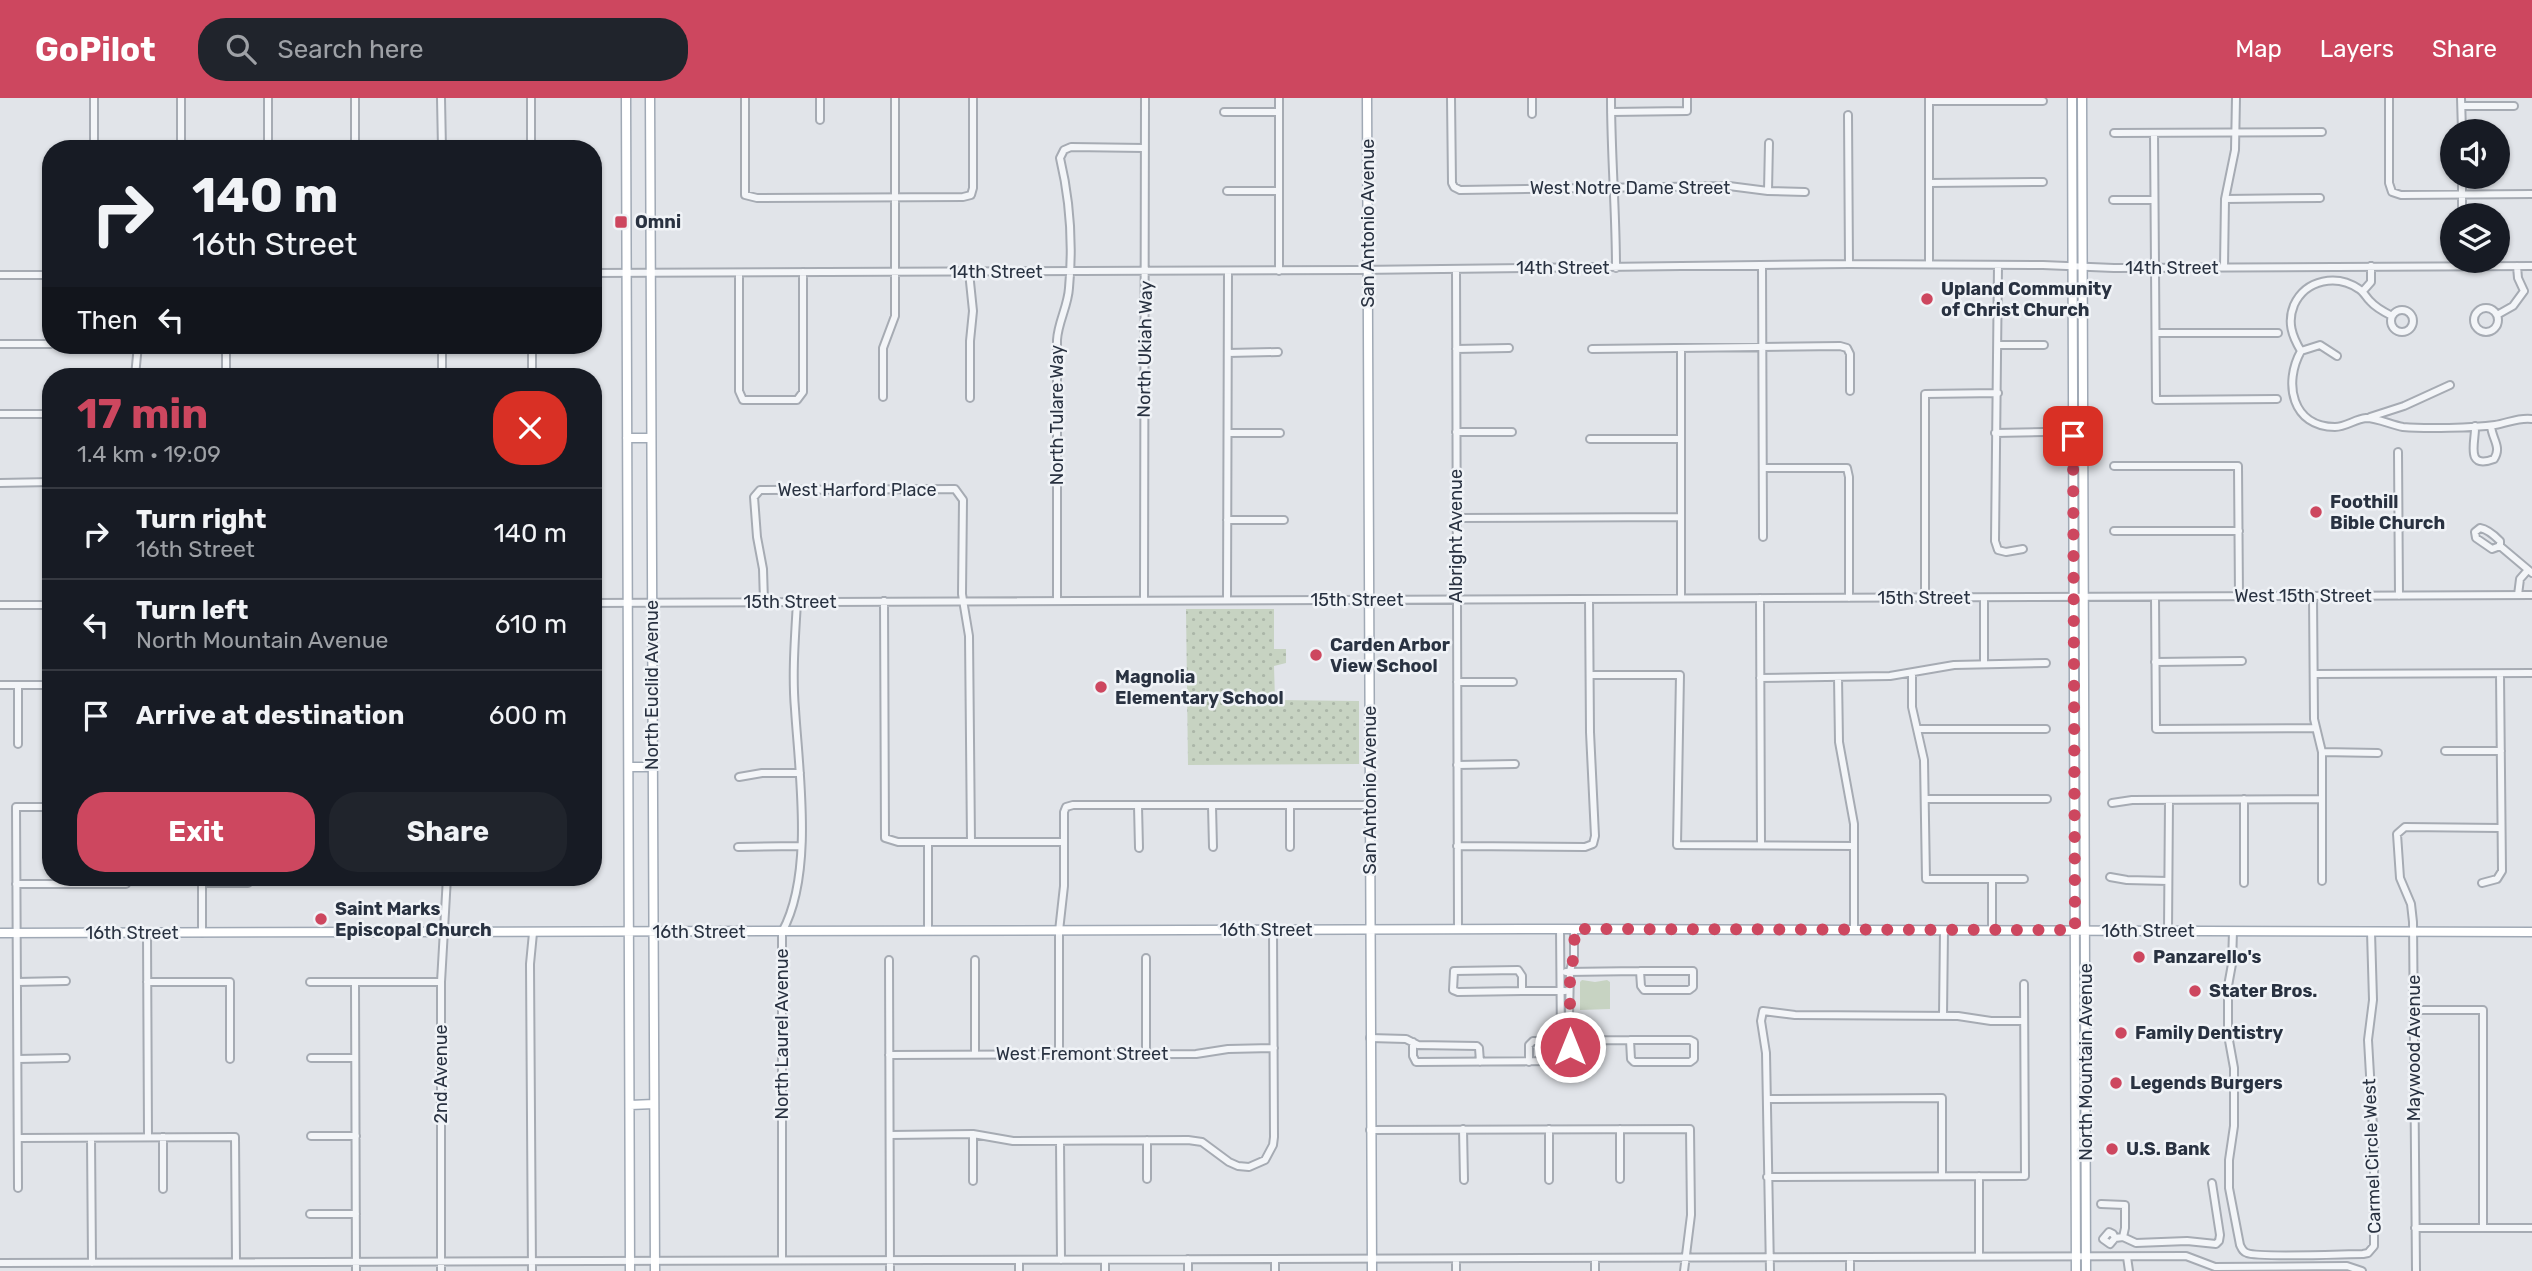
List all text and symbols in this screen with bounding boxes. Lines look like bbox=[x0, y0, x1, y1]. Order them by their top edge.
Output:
search box bbox=[198, 18, 688, 81]
text: GoPilot bbox=[35, 30, 156, 69]
icon: search bbox=[222, 30, 260, 68]
text: Search here bbox=[278, 34, 423, 65]
text: Map bbox=[2235, 35, 2282, 63]
text: Layers bbox=[2320, 35, 2394, 63]
text: Share bbox=[2432, 35, 2497, 63]
map controls bbox=[2440, 119, 2510, 273]
button: sound bbox=[2440, 119, 2510, 189]
street label: San Antonio Avenue bbox=[1357, 139, 1379, 307]
text: 140 m bbox=[192, 166, 338, 224]
icon: right bbox=[77, 168, 168, 259]
street label: West Notre Dame Street bbox=[1530, 177, 1730, 199]
button: layers bbox=[2440, 203, 2510, 273]
place label: Omni bbox=[635, 211, 681, 233]
marker: Omni bbox=[613, 214, 629, 230]
text: 16th Street bbox=[192, 225, 357, 263]
street label: 14th Street bbox=[1516, 257, 1610, 279]
street label: 14th Street bbox=[2125, 257, 2219, 279]
street label: 14th Street bbox=[949, 261, 1043, 283]
place label: Upland Community of Christ Church bbox=[1941, 278, 2112, 321]
street label: North Ukiah Way bbox=[1133, 280, 1157, 418]
marker: Upland Community of Christ Church bbox=[1919, 291, 1935, 307]
icon: left bbox=[152, 301, 190, 339]
text: Then bbox=[77, 305, 138, 336]
street label: North Tulare Way bbox=[1046, 345, 1068, 485]
text: 17 min bbox=[77, 389, 208, 439]
button: close bbox=[493, 391, 567, 465]
pin bbox=[2043, 406, 2103, 466]
icon: arrive bbox=[2054, 417, 2092, 455]
text: 1.4 km · 19:09 bbox=[77, 440, 221, 468]
street label: Albright Avenue bbox=[1445, 469, 1467, 603]
street label: West Harford Place bbox=[777, 479, 937, 501]
place label: Foothill Bible Church bbox=[2330, 491, 2445, 534]
text: Turn right bbox=[136, 504, 266, 535]
marker: Foothill Bible Church bbox=[2308, 504, 2324, 520]
icon: right bbox=[77, 515, 115, 553]
text: 140 m bbox=[494, 518, 567, 549]
text: 16th Street bbox=[136, 535, 255, 563]
street label: West 15th Street bbox=[2234, 585, 2372, 607]
street label: 15th Street bbox=[1878, 587, 1970, 609]
street label: 15th Street bbox=[1311, 589, 1403, 611]
street label: 15th Street bbox=[744, 591, 836, 613]
text: Turn left bbox=[136, 595, 248, 626]
street label: North Euclid Avenue bbox=[641, 600, 663, 770]
icon: left bbox=[77, 606, 115, 644]
text: 610 m bbox=[495, 609, 567, 640]
text: North Mountain Avenue bbox=[136, 626, 388, 654]
place label: Carden Arbor View School bbox=[1330, 634, 1450, 677]
marker: Carden Arbor View School bbox=[1308, 647, 1324, 663]
place label: Magnolia Elementary School bbox=[1115, 666, 1284, 709]
marker: Magnolia Elementary School bbox=[1093, 679, 1109, 695]
icon: arrive bbox=[77, 697, 115, 735]
text: Arrive at destination bbox=[136, 700, 404, 731]
text: 600 m bbox=[489, 700, 567, 731]
street label: San Antonio Avenue bbox=[1359, 706, 1381, 874]
button: Exit bbox=[77, 792, 315, 872]
button: Share bbox=[329, 792, 567, 872]
place label: Saint Marks Episcopal Church bbox=[335, 898, 492, 941]
marker: Saint Marks Episcopal Church bbox=[313, 911, 329, 927]
street label: 16th Street bbox=[1219, 919, 1313, 941]
street label: 16th Street bbox=[2101, 920, 2195, 942]
street label: 16th Street bbox=[652, 921, 746, 943]
street label: 16th Street bbox=[85, 922, 179, 944]
place label: Panzarello's bbox=[2153, 946, 2261, 968]
street label: North Laurel Avenue bbox=[771, 948, 793, 1120]
marker: Panzarello's bbox=[2131, 949, 2147, 965]
street label: North Mountain Avenue bbox=[2075, 963, 2097, 1161]
street label: Maywood Avenue bbox=[2403, 975, 2425, 1121]
place label: Stater Bros. bbox=[2209, 980, 2317, 1002]
marker: Stater Bros. bbox=[2187, 983, 2203, 999]
position arrow bbox=[1533, 1010, 1607, 1084]
place label: Family Dentistry bbox=[2135, 1022, 2283, 1044]
street label: 2nd Avenue bbox=[430, 1024, 452, 1124]
marker: Family Dentistry bbox=[2113, 1025, 2129, 1041]
street label: West Fremont Street bbox=[996, 1043, 1168, 1065]
place label: Legends Burgers bbox=[2130, 1072, 2283, 1094]
marker: Legends Burgers bbox=[2108, 1075, 2124, 1091]
street label: Carmel Circle West bbox=[2358, 1078, 2386, 1234]
place label: U.S. Bank bbox=[2126, 1138, 2211, 1160]
marker: U.S. Bank bbox=[2104, 1141, 2120, 1157]

